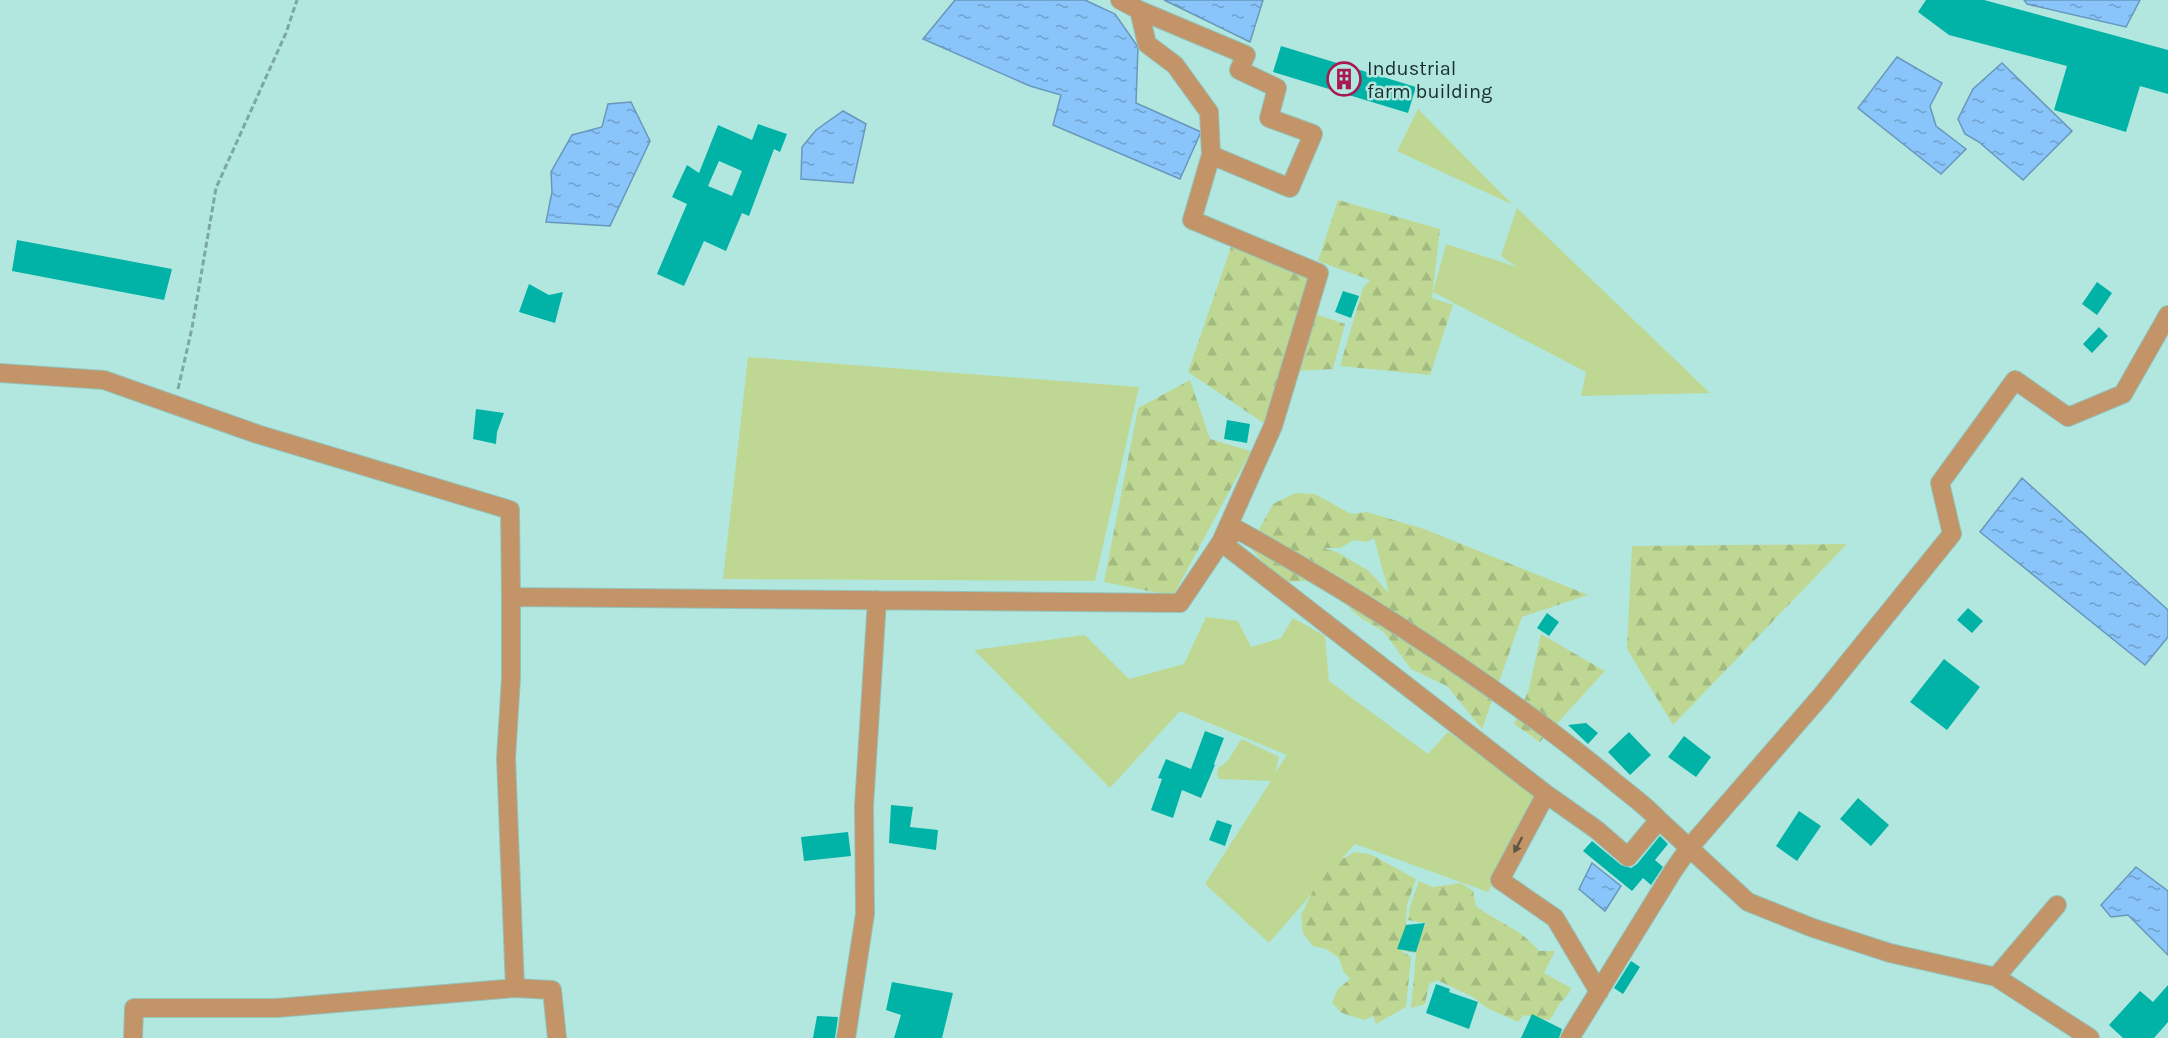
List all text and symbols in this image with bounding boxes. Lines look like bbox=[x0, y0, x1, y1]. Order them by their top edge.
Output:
place label: Industrial farm building bbox=[1367, 57, 1492, 103]
building icon: Industrial farm building bbox=[1326, 61, 1362, 97]
one-way arrow bbox=[1513, 837, 1523, 854]

